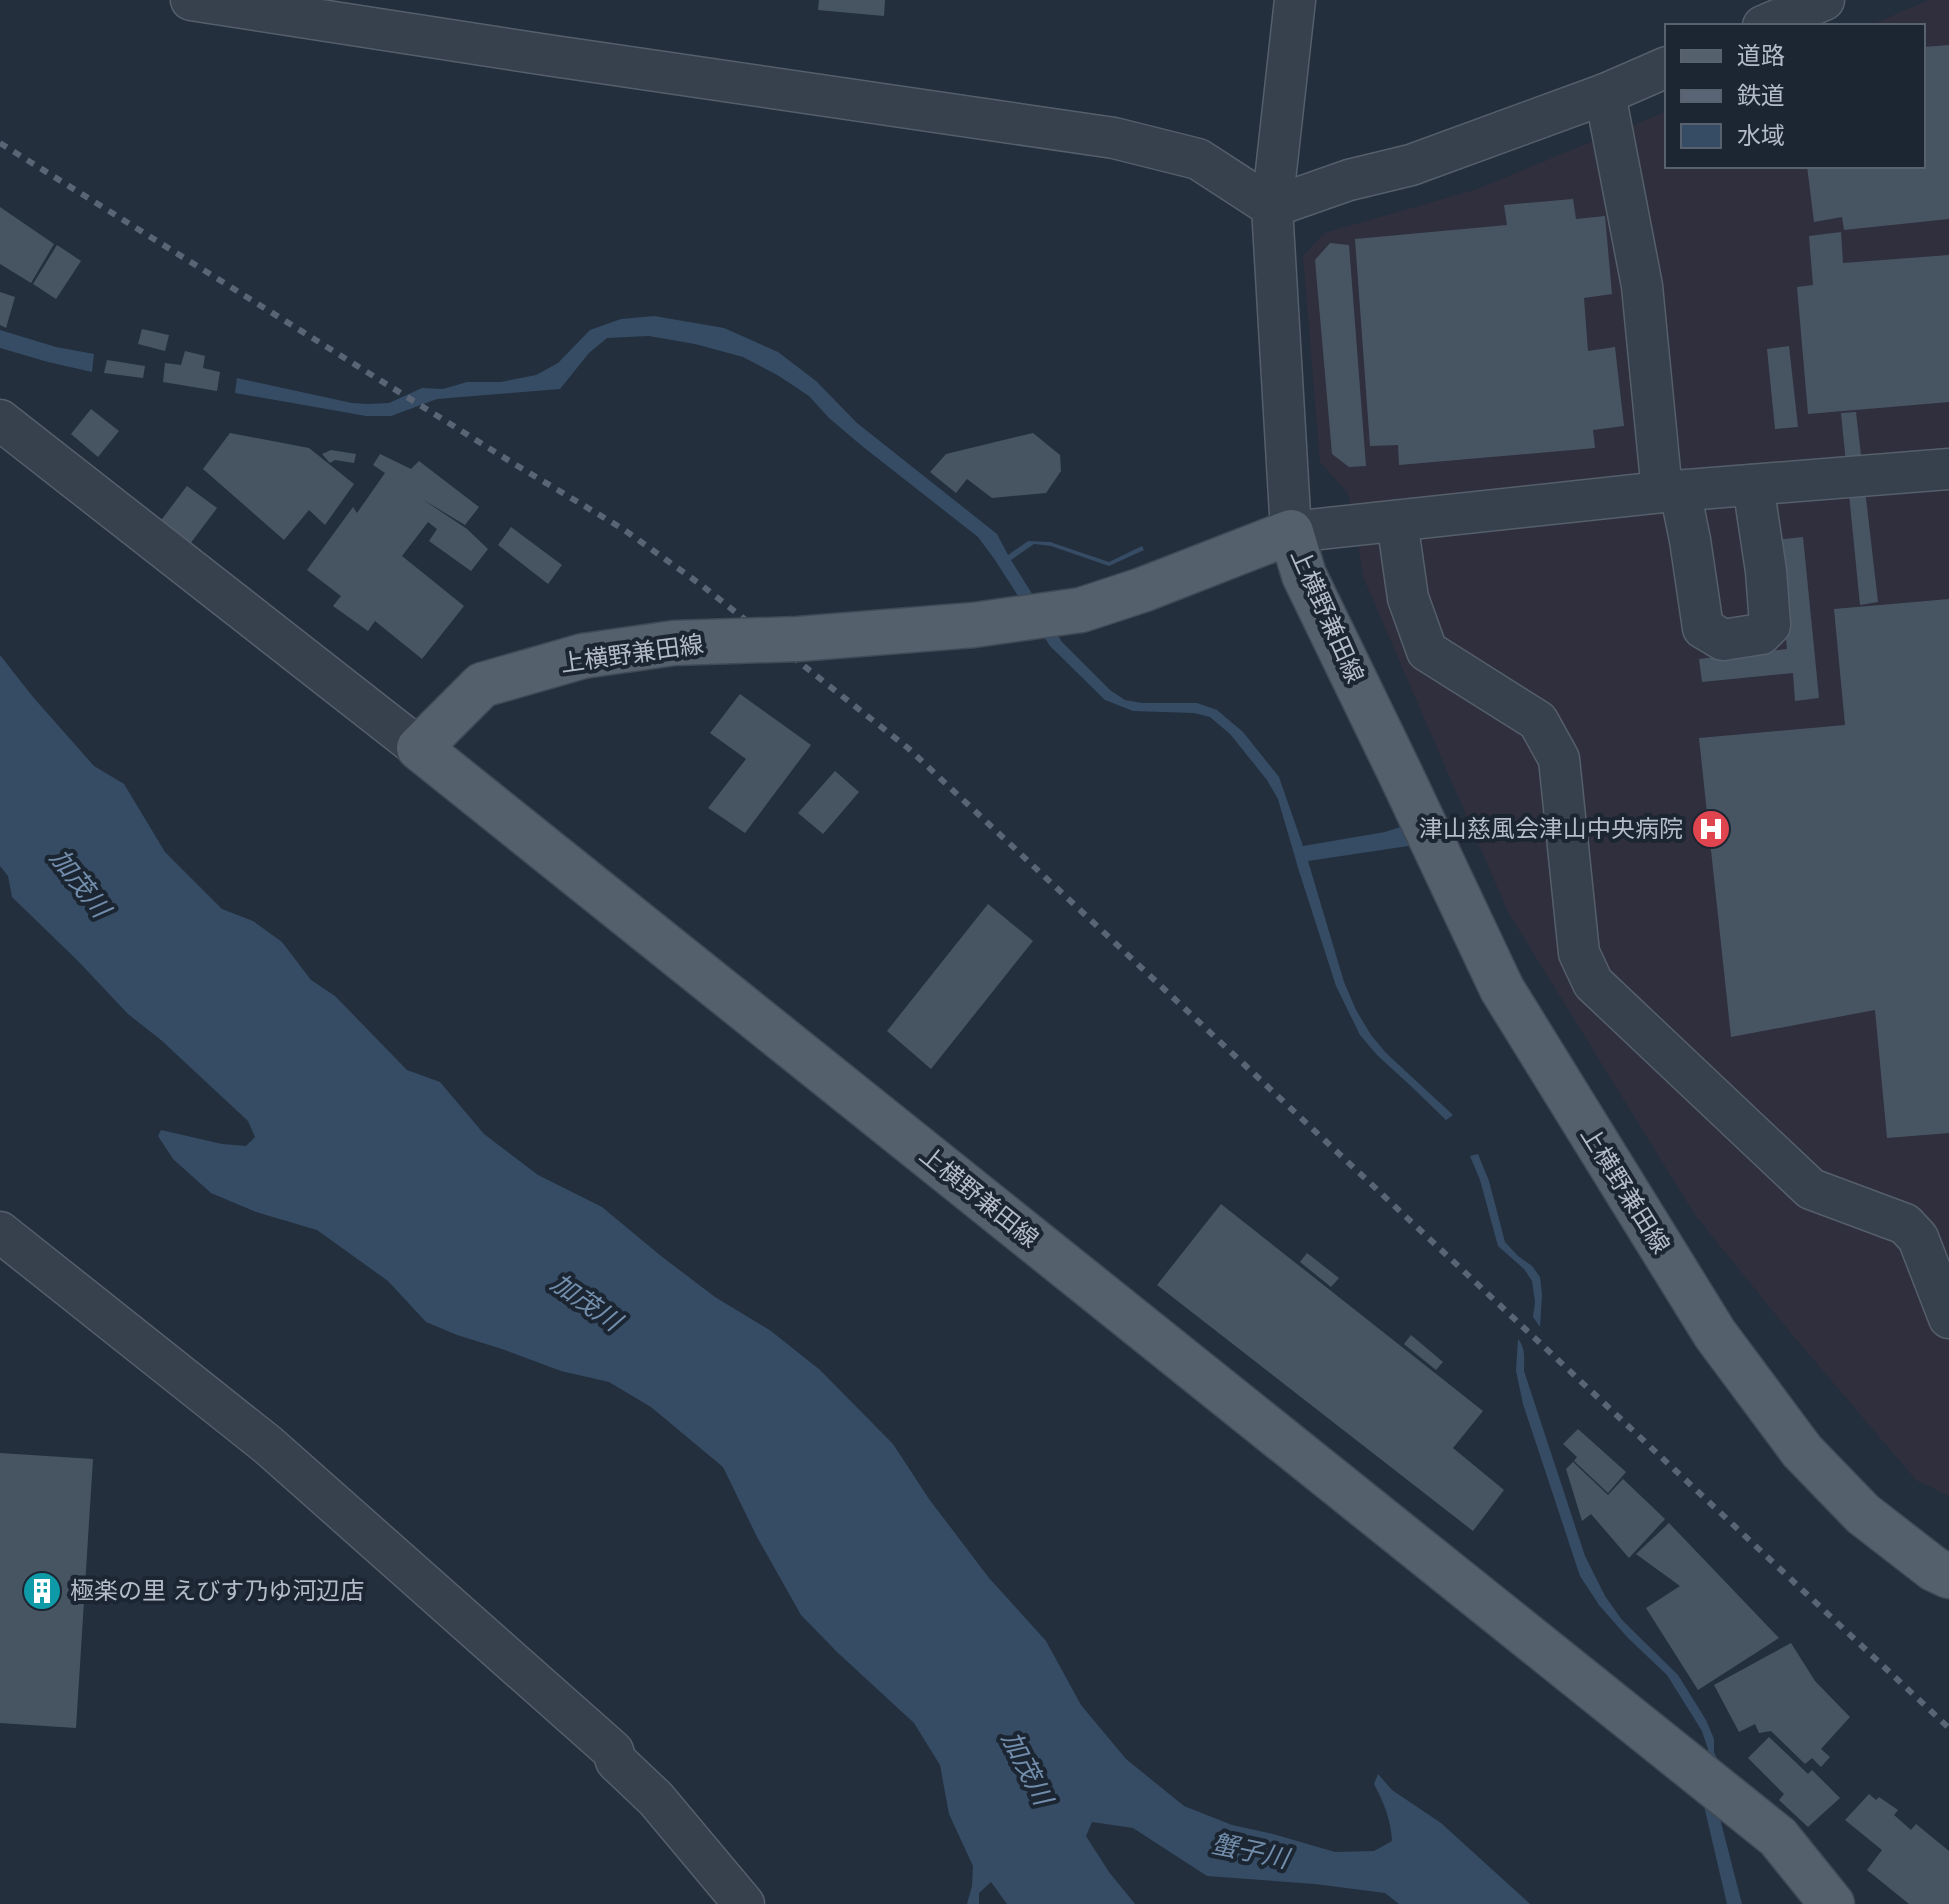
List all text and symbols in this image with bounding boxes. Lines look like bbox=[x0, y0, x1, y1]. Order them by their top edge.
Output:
legend bbox=[1665, 24, 1925, 168]
text: 道路 bbox=[1737, 40, 1785, 70]
text: 鉄道 bbox=[1737, 80, 1785, 110]
text: 水域 bbox=[1737, 120, 1785, 150]
street label: 上横野兼田線 bbox=[1285, 544, 1371, 687]
street label: 上横野兼田線 bbox=[558, 628, 705, 678]
hospital icon: 津山慈風会津山中央病院 bbox=[1690, 808, 1732, 850]
place label: 津山慈風会津山中央病院 bbox=[1419, 813, 1683, 843]
water label: 加茂川 bbox=[43, 842, 119, 926]
street label: 上横野兼田線 bbox=[1575, 1120, 1677, 1258]
street label: 上横野兼田線 bbox=[914, 1139, 1045, 1253]
water label: 加茂川 bbox=[545, 1266, 630, 1339]
building icon: 極楽の里 えびす乃ゆ河辺店 bbox=[21, 1570, 63, 1612]
place label: 極楽の里 えびす乃ゆ河辺店 bbox=[70, 1575, 364, 1605]
water label: 加茂川 bbox=[995, 1726, 1061, 1813]
water label: 蟹子川 bbox=[1209, 1826, 1295, 1875]

